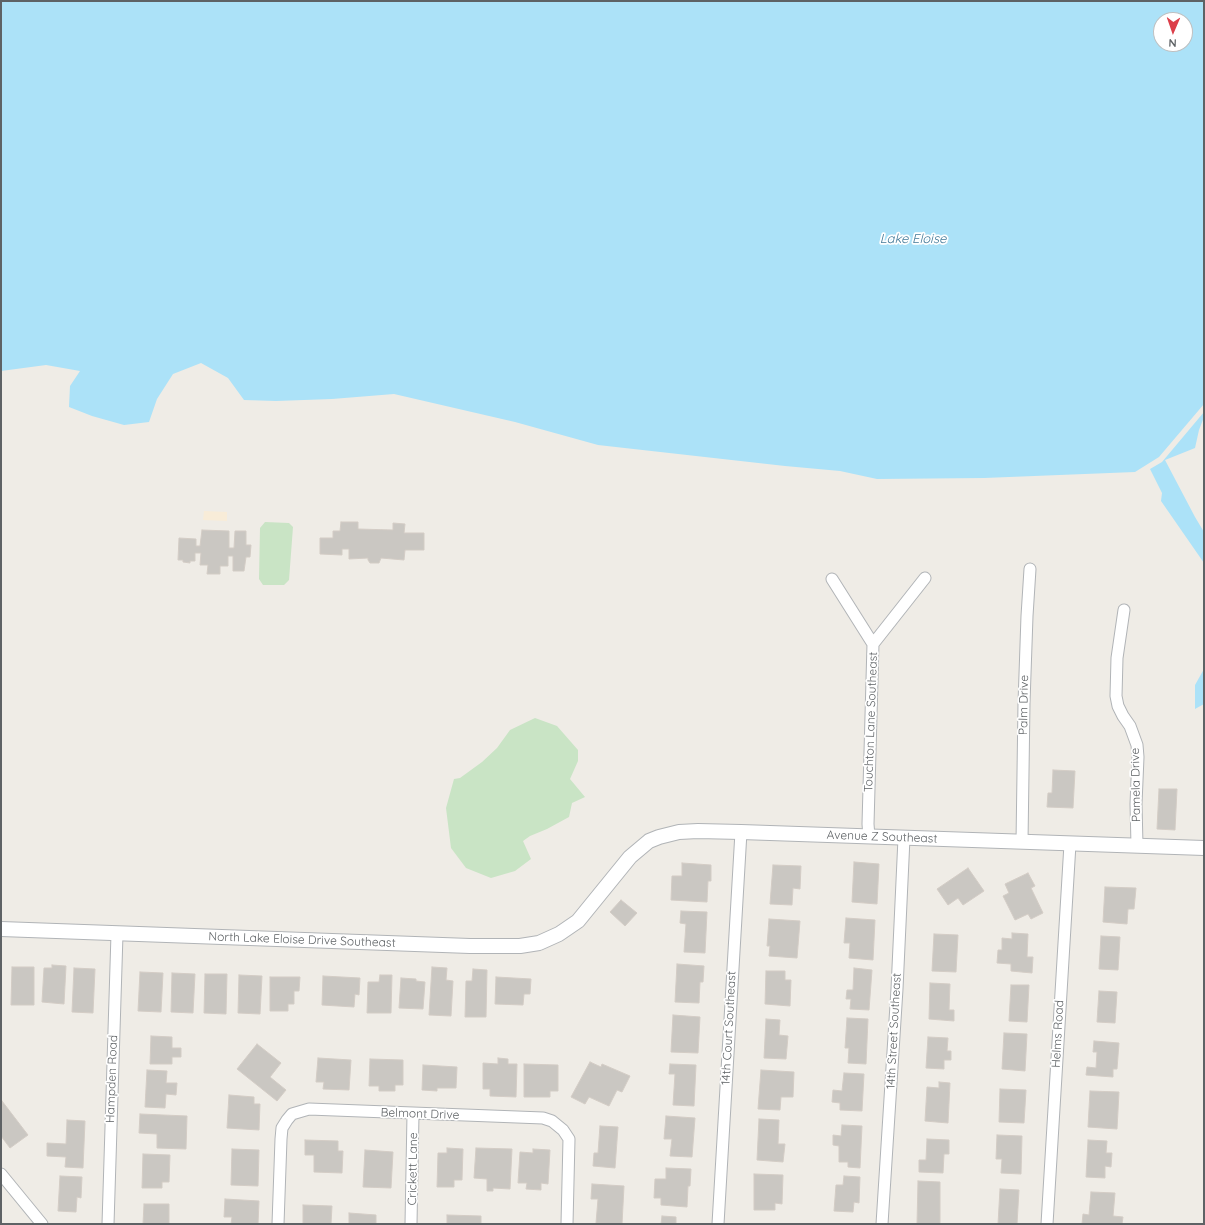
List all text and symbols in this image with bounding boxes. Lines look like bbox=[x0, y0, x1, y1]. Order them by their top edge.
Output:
north arrow bbox=[1153, 12, 1193, 52]
text: N bbox=[1168, 36, 1177, 50]
water label: Lake Eloise bbox=[880, 231, 946, 247]
street label: Touchton Lane Southeast bbox=[861, 652, 881, 792]
street label: Palm Drive bbox=[1016, 675, 1032, 735]
street label: Pamela Drive bbox=[1128, 748, 1144, 822]
street label: Avenue Z Southeast bbox=[826, 828, 938, 846]
street label: North Lake Eloise Drive Southeast bbox=[208, 930, 396, 950]
street label: 14th Court Southeast bbox=[719, 971, 739, 1085]
street label: 14th Street Southeast bbox=[884, 973, 904, 1089]
street label: Helms Road bbox=[1049, 1000, 1067, 1068]
street label: Hampden Road bbox=[103, 1035, 121, 1123]
street label: Belmont Drive bbox=[380, 1105, 460, 1123]
street label: Crickett Lane bbox=[405, 1132, 421, 1206]

